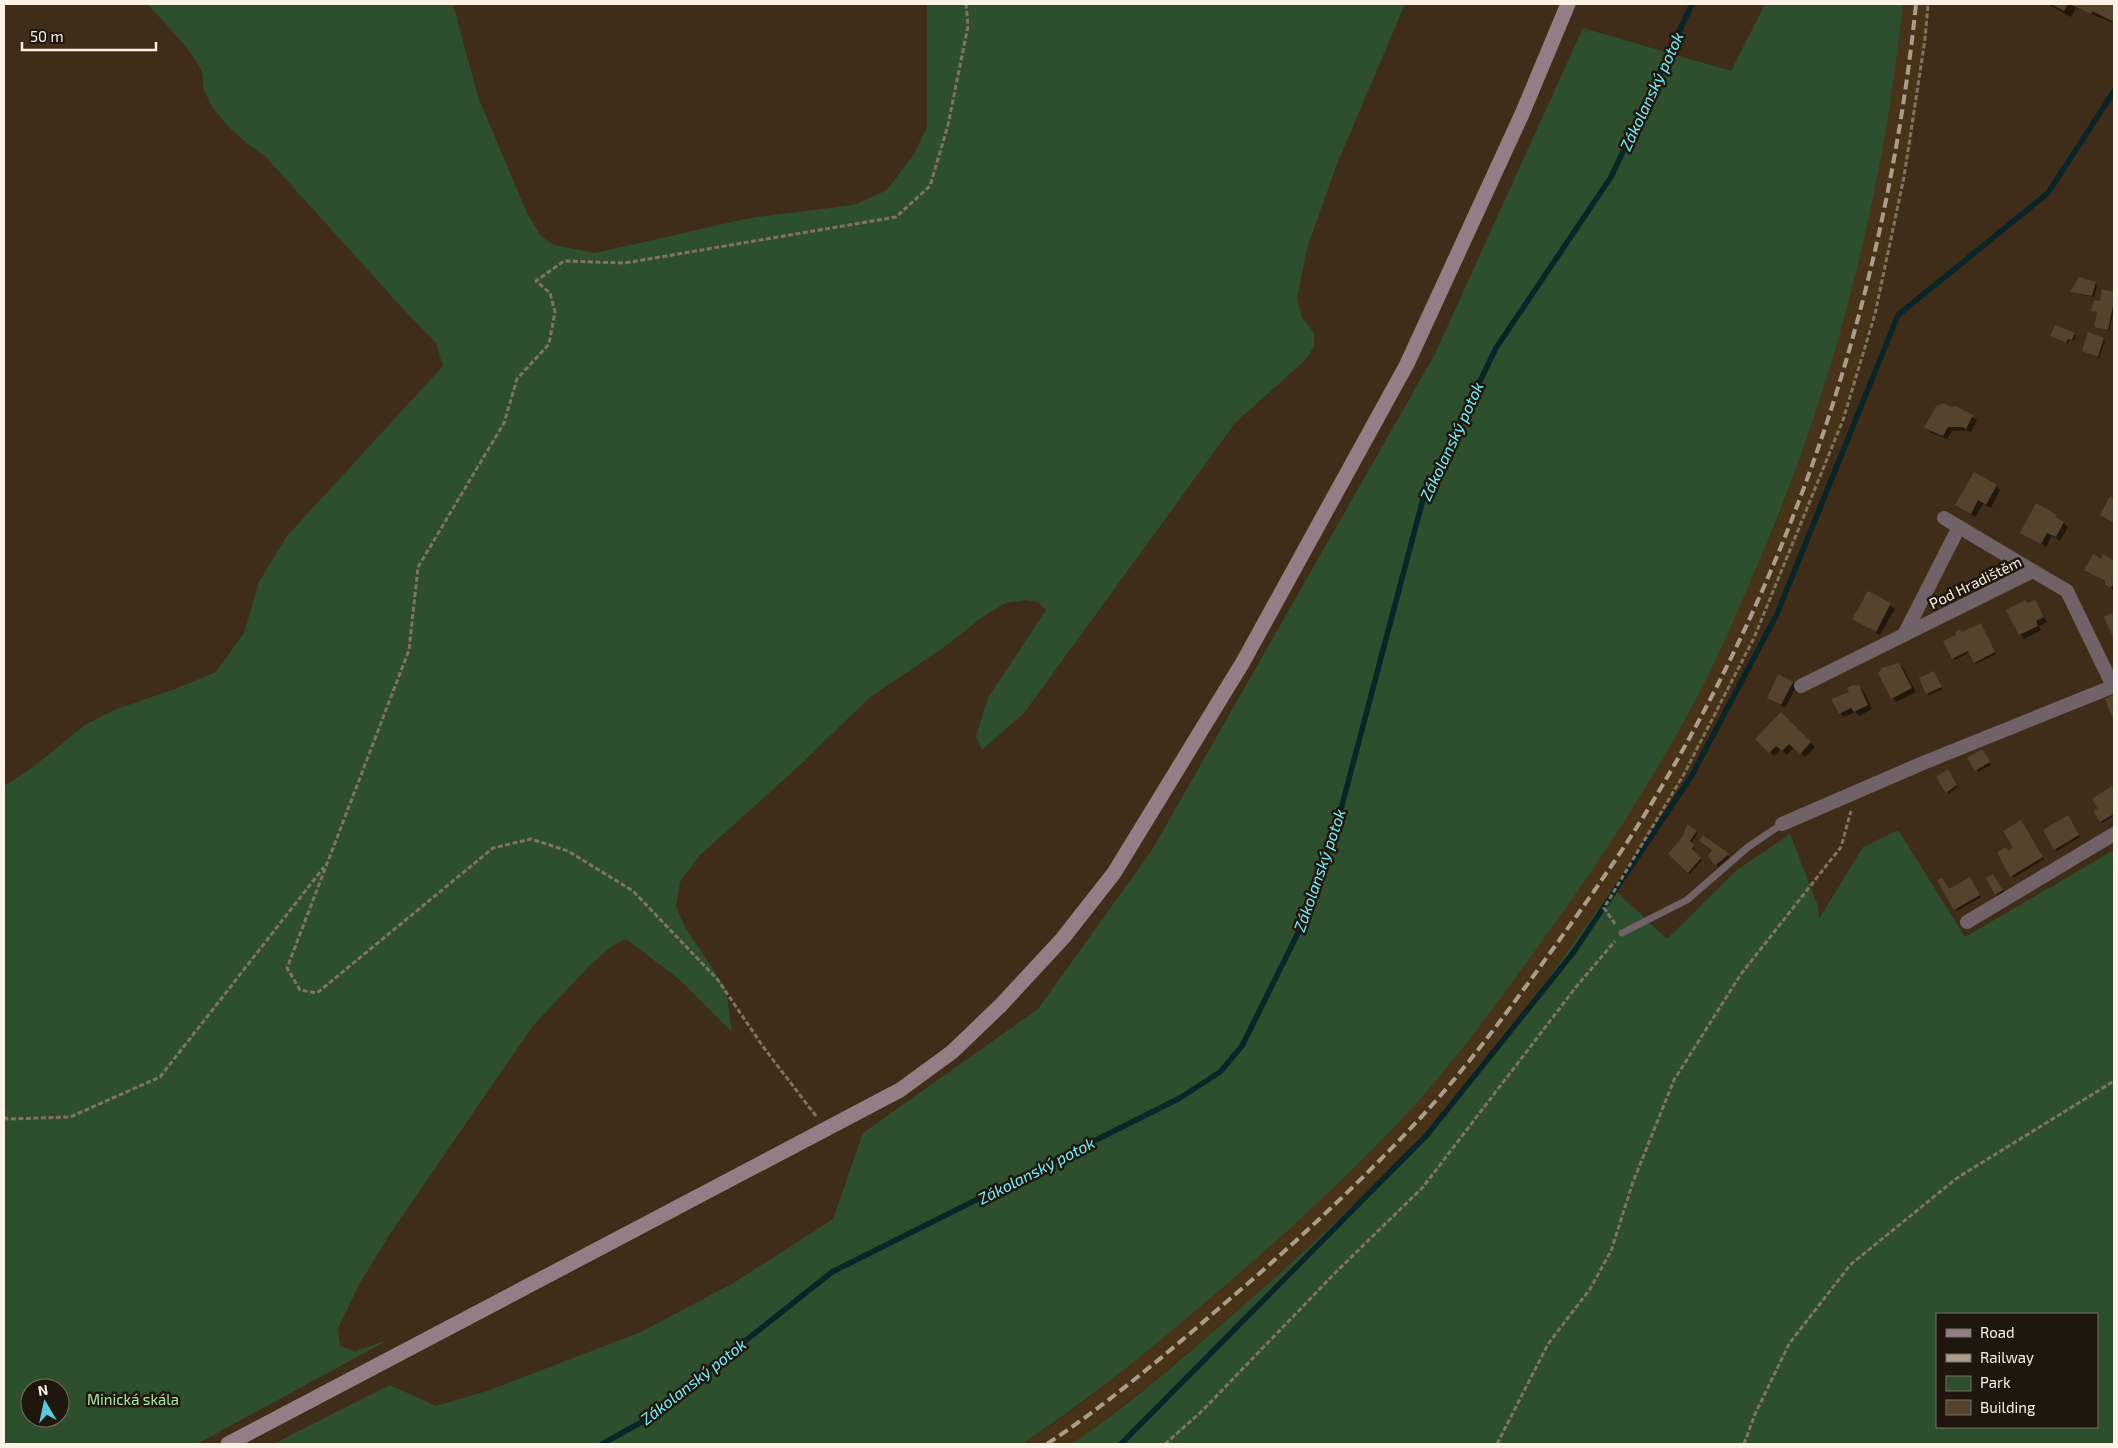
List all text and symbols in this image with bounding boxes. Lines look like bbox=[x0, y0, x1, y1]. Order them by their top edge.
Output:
scale bar bbox=[22, 20, 156, 52]
text: 50 m bbox=[30, 27, 64, 45]
water label: Zákolanský potok bbox=[1615, 29, 1688, 154]
water label: Zákolanský potok bbox=[1415, 379, 1488, 504]
street label: Pod Hradištěm bbox=[1926, 552, 2024, 612]
water label: Zákolanský potok bbox=[1289, 806, 1350, 934]
water label: Zákolanský potok bbox=[974, 1132, 1098, 1209]
legend bbox=[1936, 1313, 2098, 1428]
text: Road bbox=[1980, 1323, 2015, 1341]
water label: Zákolanský potok bbox=[637, 1334, 750, 1429]
text: Railway bbox=[1980, 1348, 2034, 1366]
text: Park bbox=[1980, 1373, 2011, 1391]
north arrow bbox=[20, 1378, 70, 1428]
text: N bbox=[37, 1380, 49, 1399]
park label: Minická skála bbox=[87, 1390, 179, 1408]
text: Building bbox=[1980, 1398, 2036, 1416]

